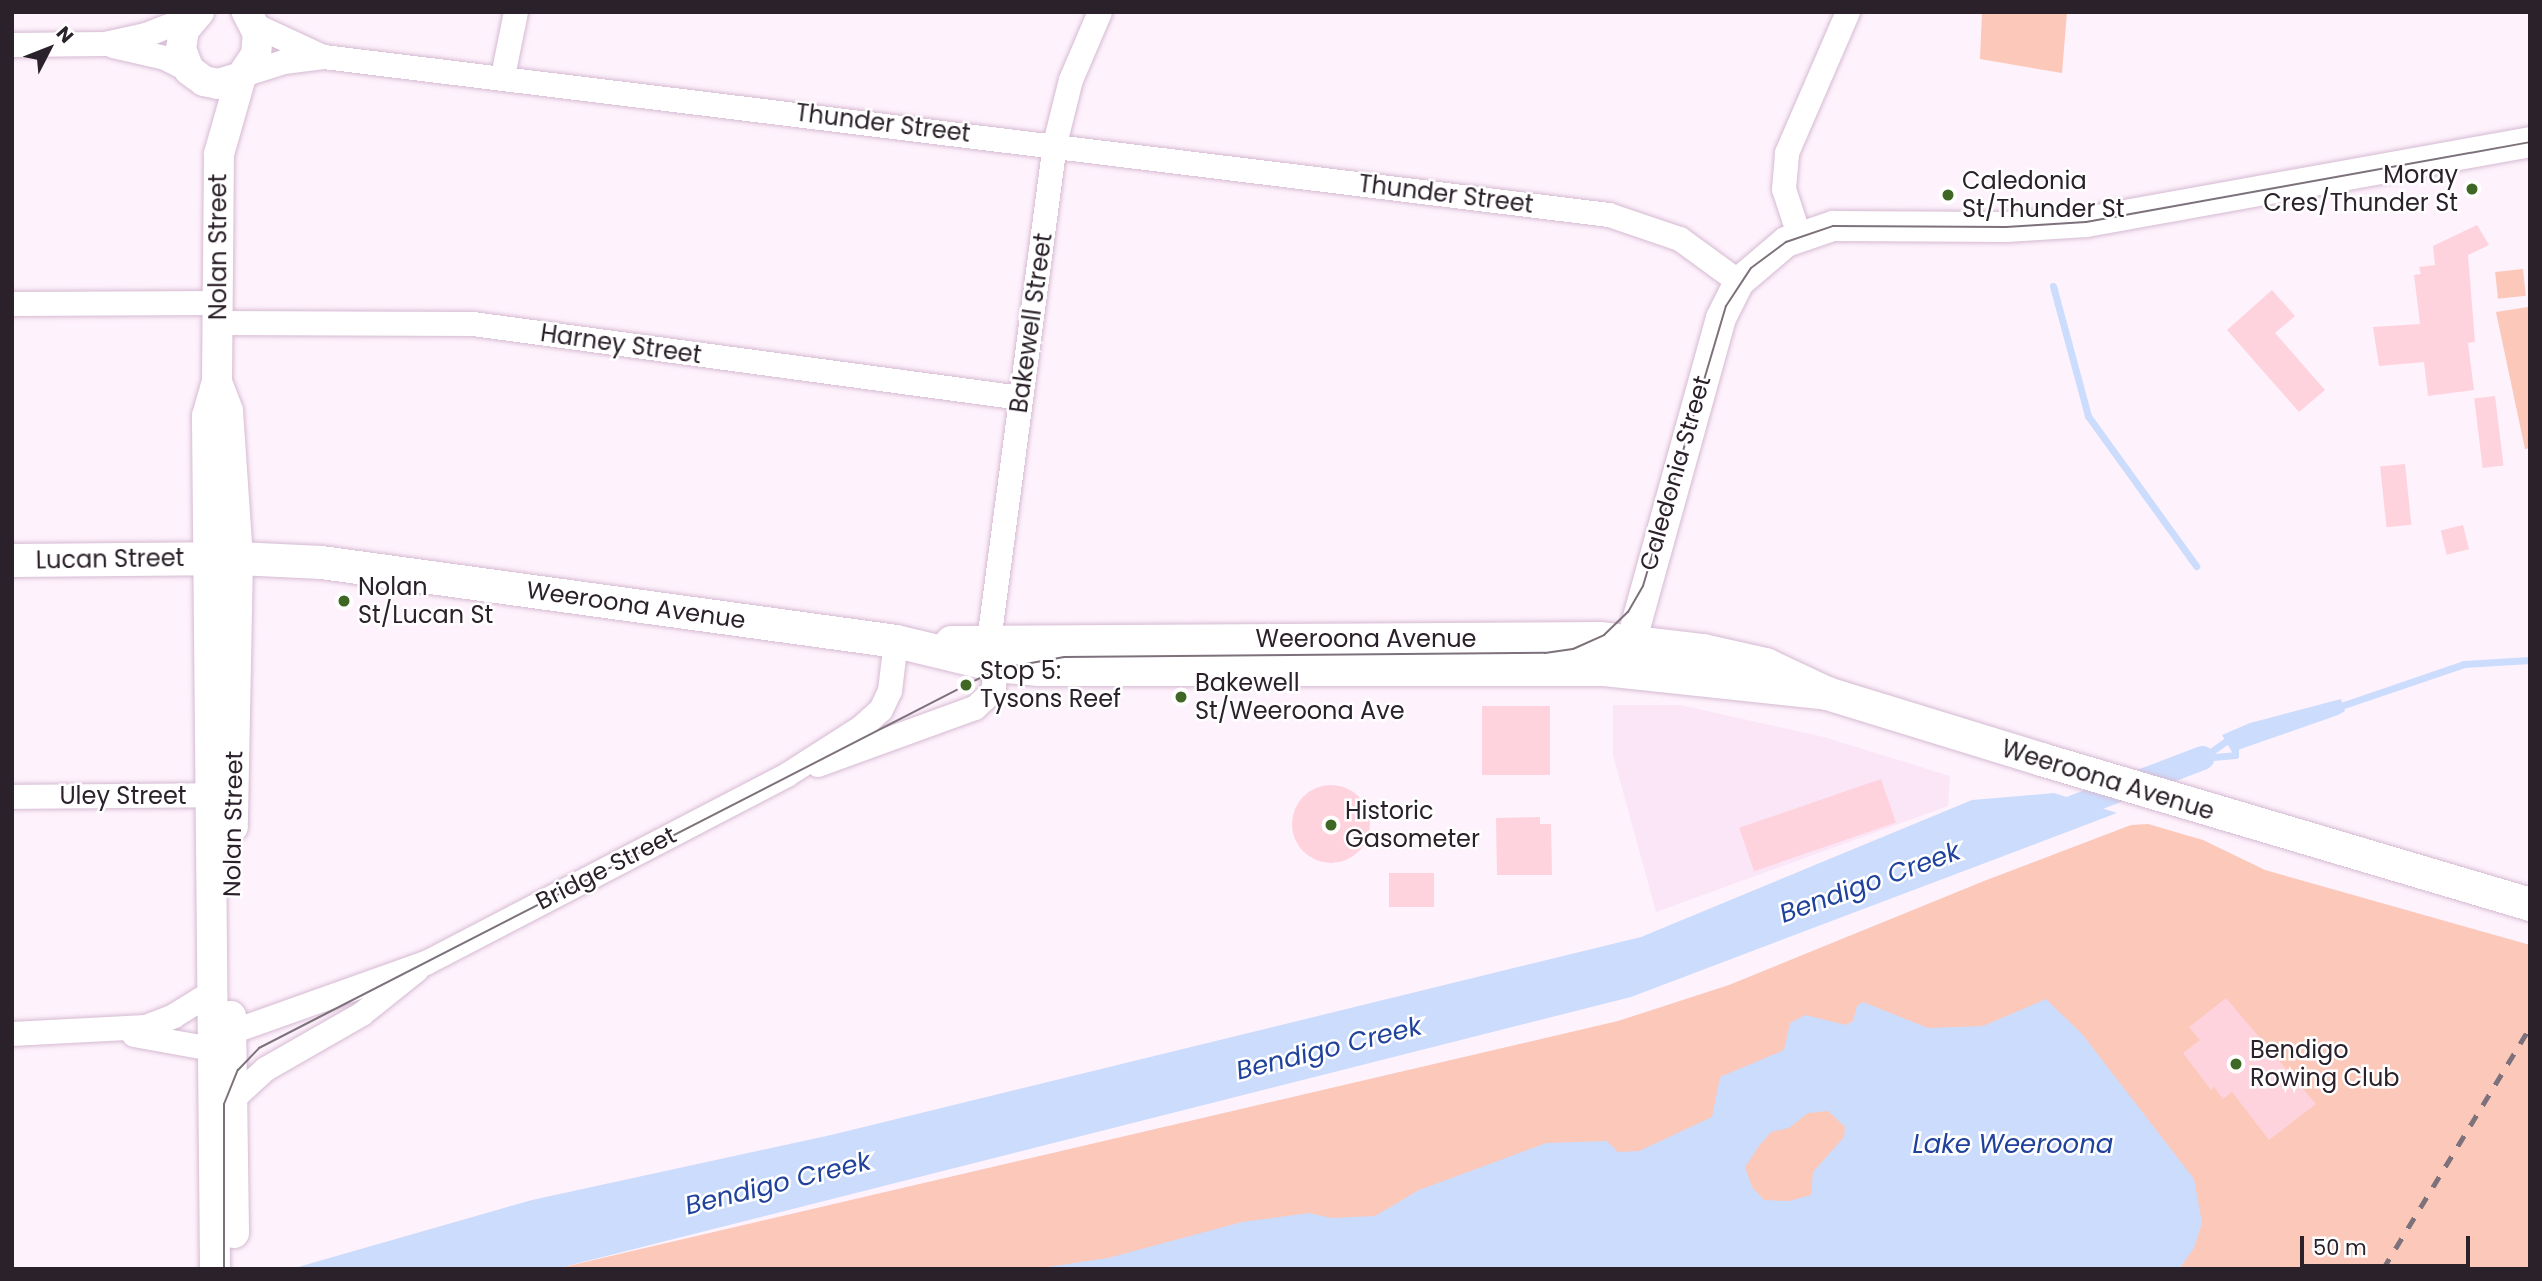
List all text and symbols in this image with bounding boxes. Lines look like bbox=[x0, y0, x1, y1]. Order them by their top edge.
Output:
north arrow bbox=[14, 14, 84, 84]
text: N bbox=[50, 20, 80, 49]
street label: Thunder Street bbox=[794, 98, 972, 148]
place label: Moray Cres/Thunder St bbox=[2263, 161, 2458, 217]
place label: Caledonia St/Thunder St bbox=[1962, 167, 2125, 223]
street label: Thunder Street bbox=[1357, 169, 1535, 219]
street label: Nolan Street bbox=[204, 174, 232, 320]
marker: Moray Cres/Thunder St bbox=[2464, 181, 2480, 197]
marker: Caledonia St/Thunder St bbox=[1940, 187, 1956, 203]
street label: Bakewell Street bbox=[1004, 231, 1058, 415]
street label: Harney Street bbox=[539, 318, 703, 370]
street label: Caledonia Street bbox=[1633, 372, 1717, 574]
street label: Lucan Street bbox=[35, 543, 185, 575]
place label: Nolan St/Lucan St bbox=[358, 573, 493, 629]
street label: Weeroona Avenue bbox=[525, 575, 747, 635]
marker: Nolan St/Lucan St bbox=[336, 593, 352, 609]
street label: Weeroona Avenue bbox=[1256, 625, 1476, 653]
place label: Stop 5: Tysons Reef bbox=[980, 657, 1121, 713]
place label: Bakewell St/Weeroona Ave bbox=[1195, 669, 1405, 725]
marker: Stop 5: Tysons Reef bbox=[958, 677, 974, 693]
marker: Bakewell St/Weeroona Ave bbox=[1173, 689, 1189, 705]
street label: Weeroona Avenue bbox=[1998, 734, 2218, 826]
street label: Nolan Street bbox=[217, 751, 249, 897]
street label: Uley Street bbox=[59, 782, 187, 810]
place label: Historic Gasometer bbox=[1345, 797, 1480, 853]
marker: Historic Gasometer bbox=[1323, 817, 1339, 833]
street label: Bridge Street bbox=[531, 820, 681, 916]
water label: Bendigo Creek bbox=[1775, 836, 1965, 930]
water label: Bendigo Creek bbox=[1233, 1011, 1425, 1087]
place label: Bendigo Rowing Club bbox=[2250, 1036, 2400, 1092]
marker: Bendigo Rowing Club bbox=[2228, 1056, 2244, 1072]
water label: Lake Weeroona bbox=[1913, 1129, 2113, 1161]
water label: Bendigo Creek bbox=[682, 1146, 874, 1222]
scale bar bbox=[2304, 1222, 2474, 1266]
text: 50 m bbox=[2313, 1233, 2367, 1262]

